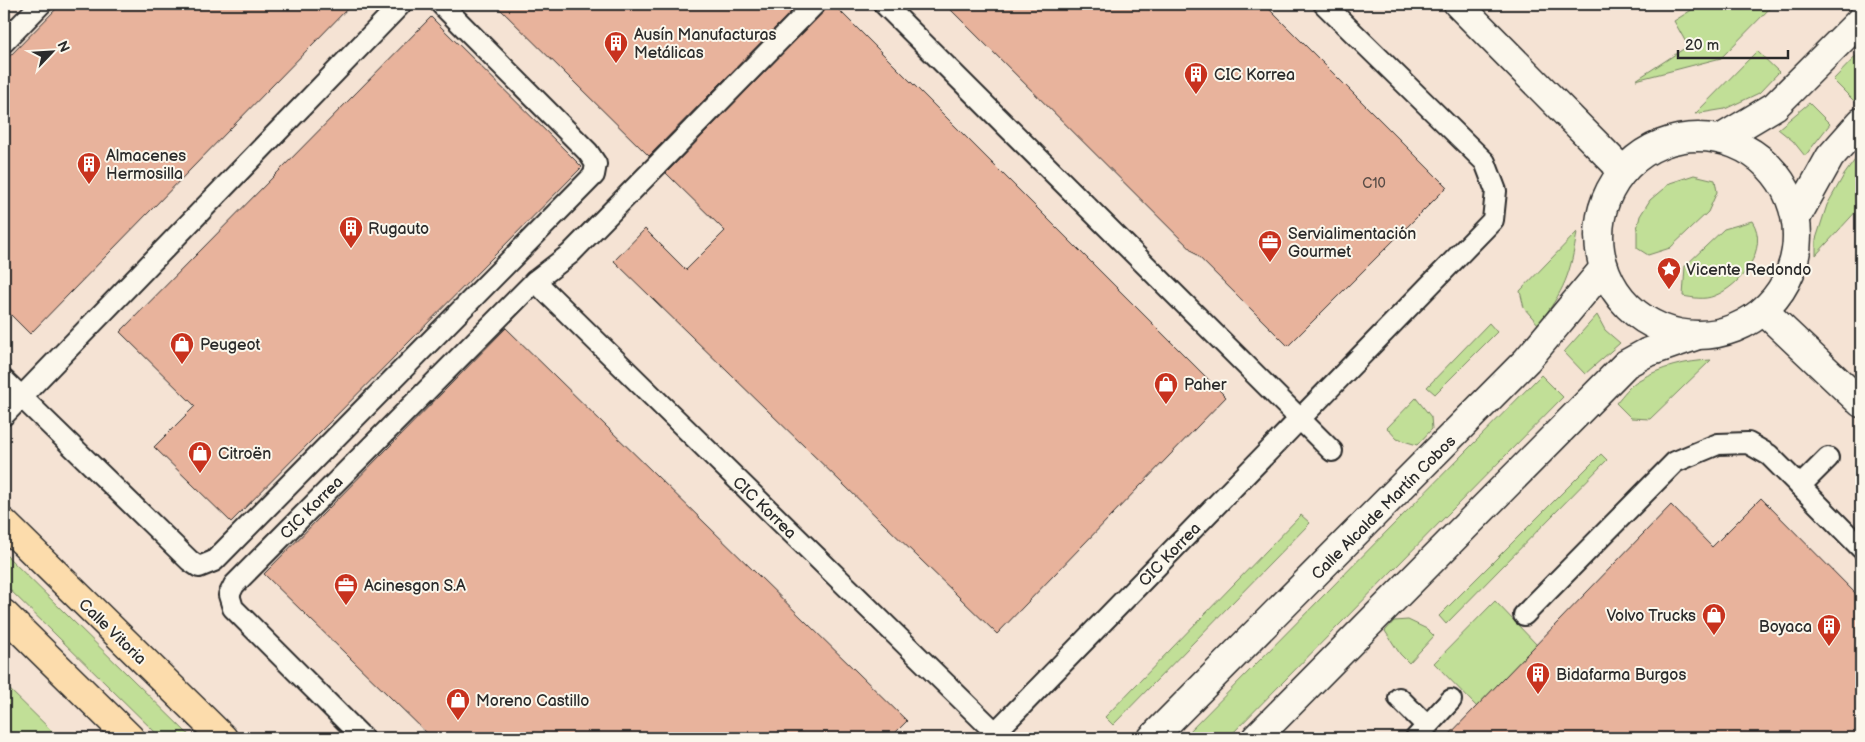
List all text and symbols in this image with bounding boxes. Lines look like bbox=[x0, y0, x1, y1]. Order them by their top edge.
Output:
place label: Ausín Manufacturas Metálicas bbox=[634, 26, 776, 63]
north arrow bbox=[28, 28, 78, 78]
scale bar bbox=[1678, 28, 1788, 60]
building icon: Ausín Manufacturas Metálicas bbox=[603, 30, 629, 64]
text: 20 m bbox=[1685, 36, 1719, 55]
text: N bbox=[53, 38, 73, 55]
building icon: CIC Korrea bbox=[1183, 61, 1209, 95]
place label: CIC Korrea bbox=[1214, 66, 1295, 85]
place label: Almacenes Hermosilla bbox=[106, 147, 186, 184]
building icon: Almacenes Hermosilla bbox=[76, 151, 102, 185]
house number: C10 bbox=[1362, 175, 1386, 192]
building icon: Rugauto bbox=[338, 215, 364, 249]
place label: Rugauto bbox=[368, 220, 429, 239]
place label: Servialimentación Gourmet bbox=[1288, 225, 1416, 262]
office icon: Servialimentación Gourmet bbox=[1257, 229, 1283, 263]
place icon: Vicente Redondo bbox=[1656, 256, 1682, 290]
place label: Vicente Redondo bbox=[1686, 261, 1811, 280]
shop icon: Peugeot bbox=[169, 331, 195, 365]
place label: Peugeot bbox=[200, 336, 260, 355]
shop icon: Paher bbox=[1153, 371, 1179, 405]
place label: Paher bbox=[1184, 376, 1227, 395]
street label: Calle Alcalde Martín Cobos bbox=[1308, 432, 1460, 584]
shop icon: Citroën bbox=[187, 440, 213, 474]
place label: Citroën bbox=[218, 445, 271, 464]
street label: CIC Korrea bbox=[277, 473, 347, 543]
street label: CIC Korrea bbox=[728, 473, 800, 543]
street label: CIC Korrea bbox=[1135, 519, 1205, 591]
office icon: Acinesgon S.A bbox=[333, 572, 359, 606]
place label: Acinesgon S.A bbox=[364, 577, 466, 596]
street label: Calle Vitoria bbox=[74, 595, 150, 669]
shop icon: Volvo Trucks bbox=[1701, 602, 1727, 636]
place label: Volvo Trucks bbox=[1606, 607, 1696, 626]
building icon: Boyaca bbox=[1816, 613, 1842, 647]
place label: Boyaca bbox=[1759, 618, 1812, 637]
building icon: Bidafarma Burgos bbox=[1525, 661, 1551, 695]
place label: Bidafarma Burgos bbox=[1556, 666, 1686, 685]
shop icon: Moreno Castillo bbox=[445, 687, 471, 721]
place label: Moreno Castillo bbox=[476, 692, 589, 711]

